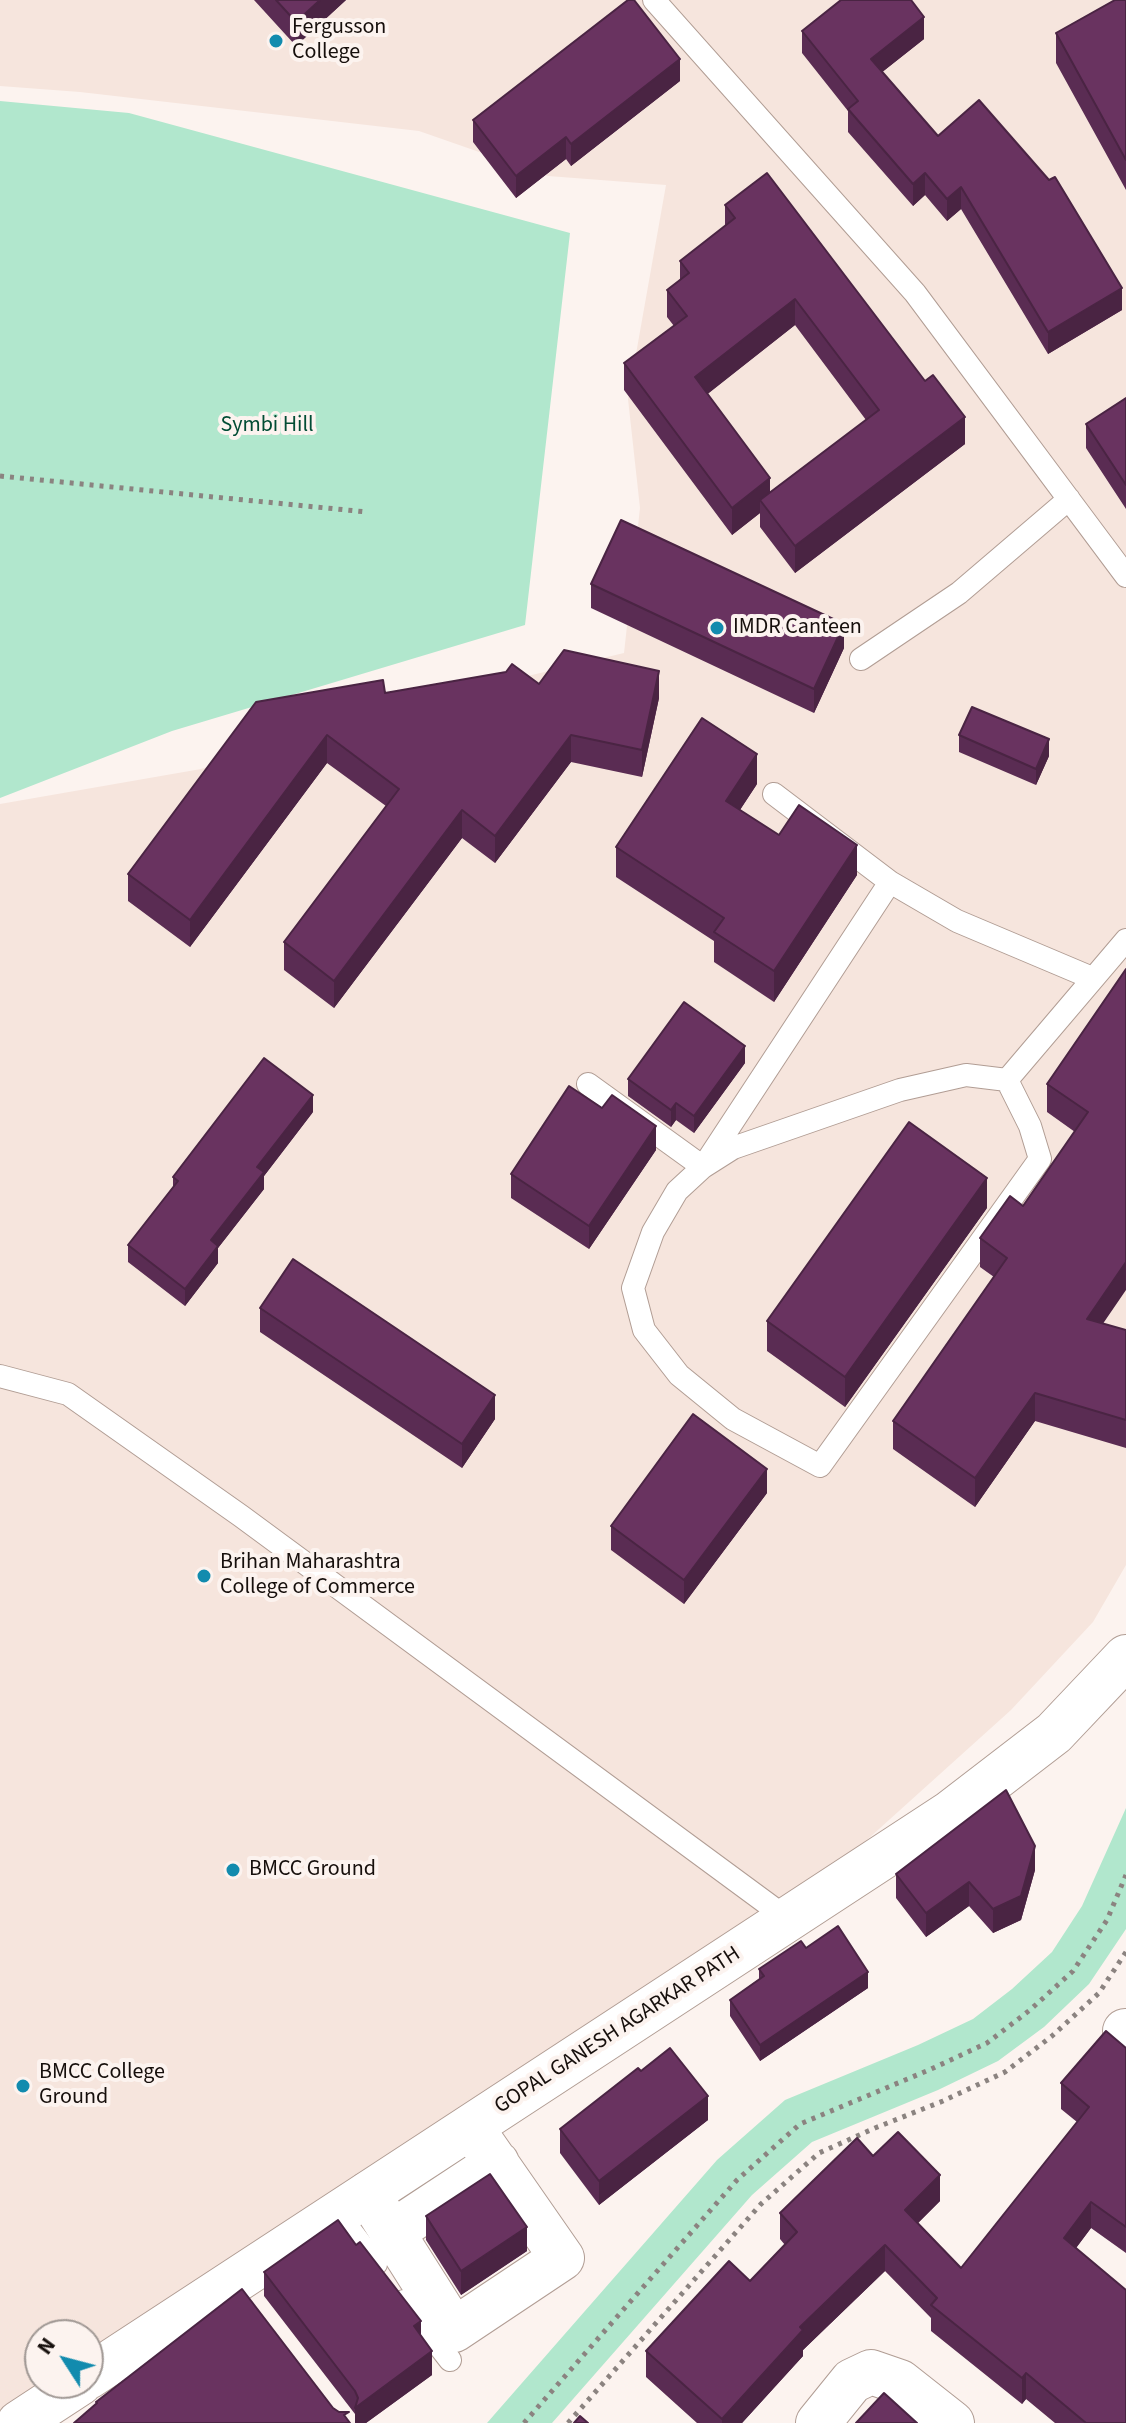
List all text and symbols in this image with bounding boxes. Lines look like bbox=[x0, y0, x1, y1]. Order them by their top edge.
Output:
place label: Fergusson College bbox=[292, 15, 386, 66]
marker: Fergusson College bbox=[267, 32, 285, 50]
park label: Symbi Hill bbox=[220, 413, 314, 439]
place label: IMDR Canteen bbox=[733, 615, 862, 641]
marker: IMDR Canteen bbox=[708, 619, 726, 637]
place label: Brihan Maharashtra College of Commerce bbox=[220, 1550, 415, 1602]
marker: Brihan Maharashtra College of Commerce bbox=[195, 1567, 213, 1585]
place label: BMCC Ground bbox=[249, 1857, 376, 1883]
marker: BMCC Ground bbox=[224, 1861, 242, 1879]
street label: GOPAL GANESH AGARKAR PATH bbox=[490, 1942, 746, 2120]
place label: BMCC College Ground bbox=[39, 2060, 165, 2112]
marker: BMCC College Ground bbox=[14, 2077, 32, 2095]
north arrow bbox=[24, 2319, 104, 2399]
text: N bbox=[29, 2331, 63, 2361]

